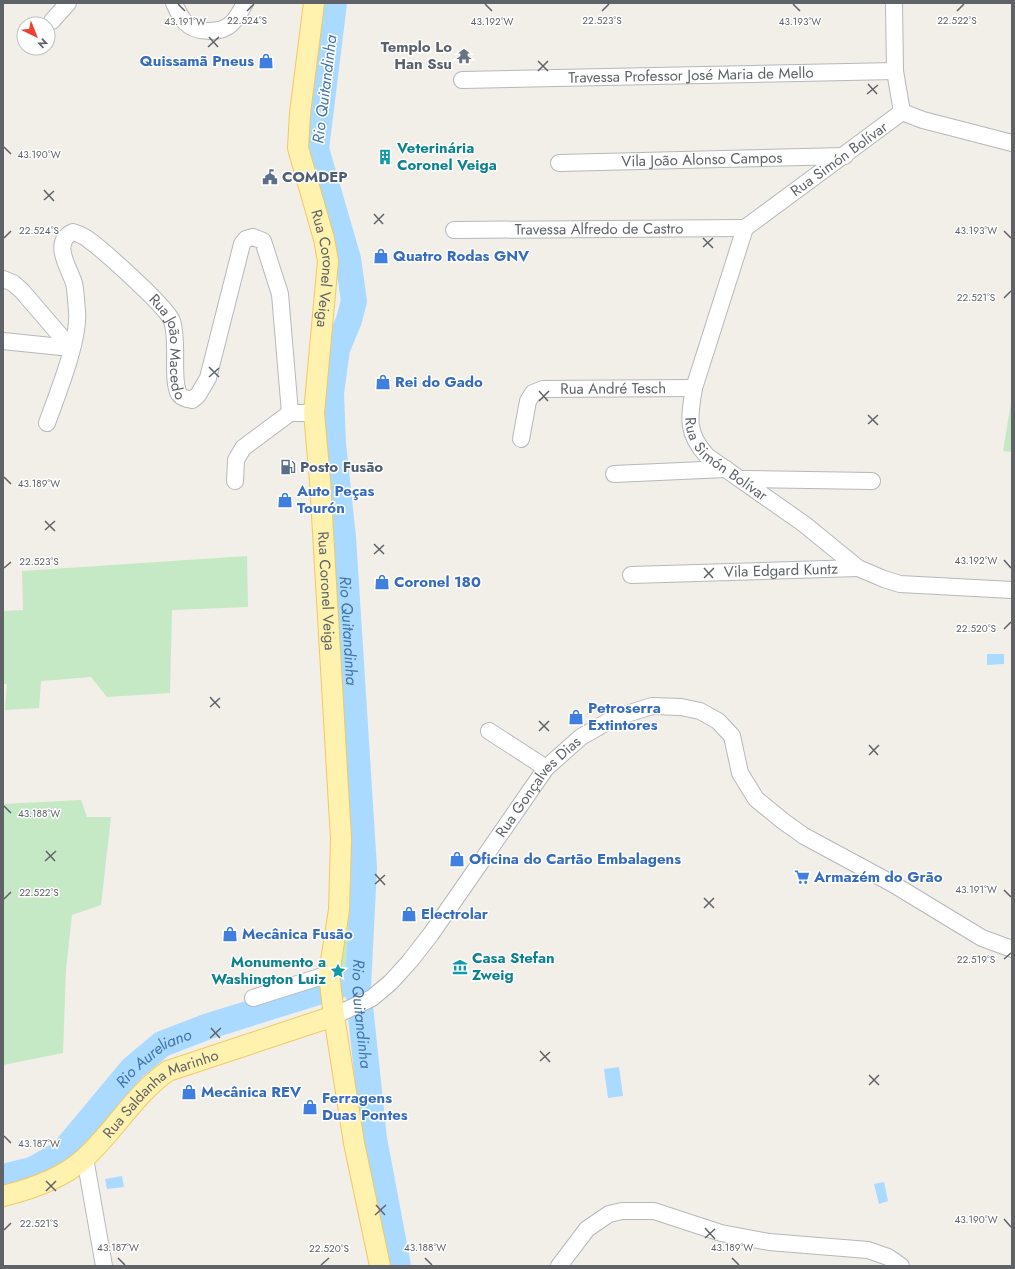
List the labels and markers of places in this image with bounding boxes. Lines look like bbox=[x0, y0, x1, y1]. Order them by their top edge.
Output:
place label: Templo Lo Han Ssu bbox=[381, 36, 452, 75]
temple icon: Templo Lo Han Ssu bbox=[455, 47, 473, 65]
place label: Quissamã Pneus bbox=[140, 50, 254, 72]
shop icon: Quissamã Pneus bbox=[257, 52, 275, 70]
place label: Veterinária Coronel Veiga bbox=[396, 137, 497, 176]
building icon: Veterinária Coronel Veiga bbox=[376, 148, 394, 166]
place label: COMDEP bbox=[282, 166, 348, 188]
public building icon: COMDEP bbox=[261, 168, 279, 186]
place label: Quatro Rodas GNV bbox=[393, 245, 530, 267]
shop icon: Quatro Rodas GNV bbox=[372, 247, 390, 265]
place label: Rei do Gado bbox=[395, 371, 483, 393]
shop icon: Rei do Gado bbox=[374, 373, 392, 391]
place label: Posto Fusão bbox=[300, 456, 383, 478]
fuel station icon: Posto Fusão bbox=[279, 458, 297, 476]
place label: Auto Peças Tourón bbox=[296, 480, 374, 519]
shop icon: Auto Peças Tourón bbox=[276, 491, 294, 509]
place label: Coronel 180 bbox=[394, 571, 481, 593]
shop icon: Coronel 180 bbox=[373, 573, 391, 591]
place label: Petroserra Extintores bbox=[588, 697, 661, 736]
shop icon: Petroserra Extintores bbox=[567, 708, 585, 726]
place label: Oficina do Cartão Embalagens bbox=[469, 848, 681, 870]
shop icon: Oficina do Cartão Embalagens bbox=[448, 850, 466, 868]
place label: Armazém do Grão bbox=[813, 866, 943, 888]
supermarket icon: Armazém do Grão bbox=[793, 868, 811, 886]
place label: Electrolar bbox=[421, 903, 489, 925]
shop icon: Electrolar bbox=[400, 905, 418, 923]
place label: Mecânica Fusão bbox=[242, 923, 353, 945]
shop icon: Mecânica Fusão bbox=[221, 925, 239, 943]
place label: Casa Stefan Zweig bbox=[472, 947, 555, 986]
place label: Monumento a Washington Luiz bbox=[211, 951, 326, 990]
museum icon: Casa Stefan Zweig bbox=[451, 958, 469, 976]
place icon: Monumento a Washington Luiz bbox=[329, 962, 347, 980]
place label: Mecânica REV bbox=[201, 1081, 302, 1103]
shop icon: Mecânica REV bbox=[180, 1083, 198, 1101]
place label: Ferragens Duas Pontes bbox=[322, 1087, 408, 1126]
shop icon: Ferragens Duas Pontes bbox=[301, 1098, 319, 1116]

